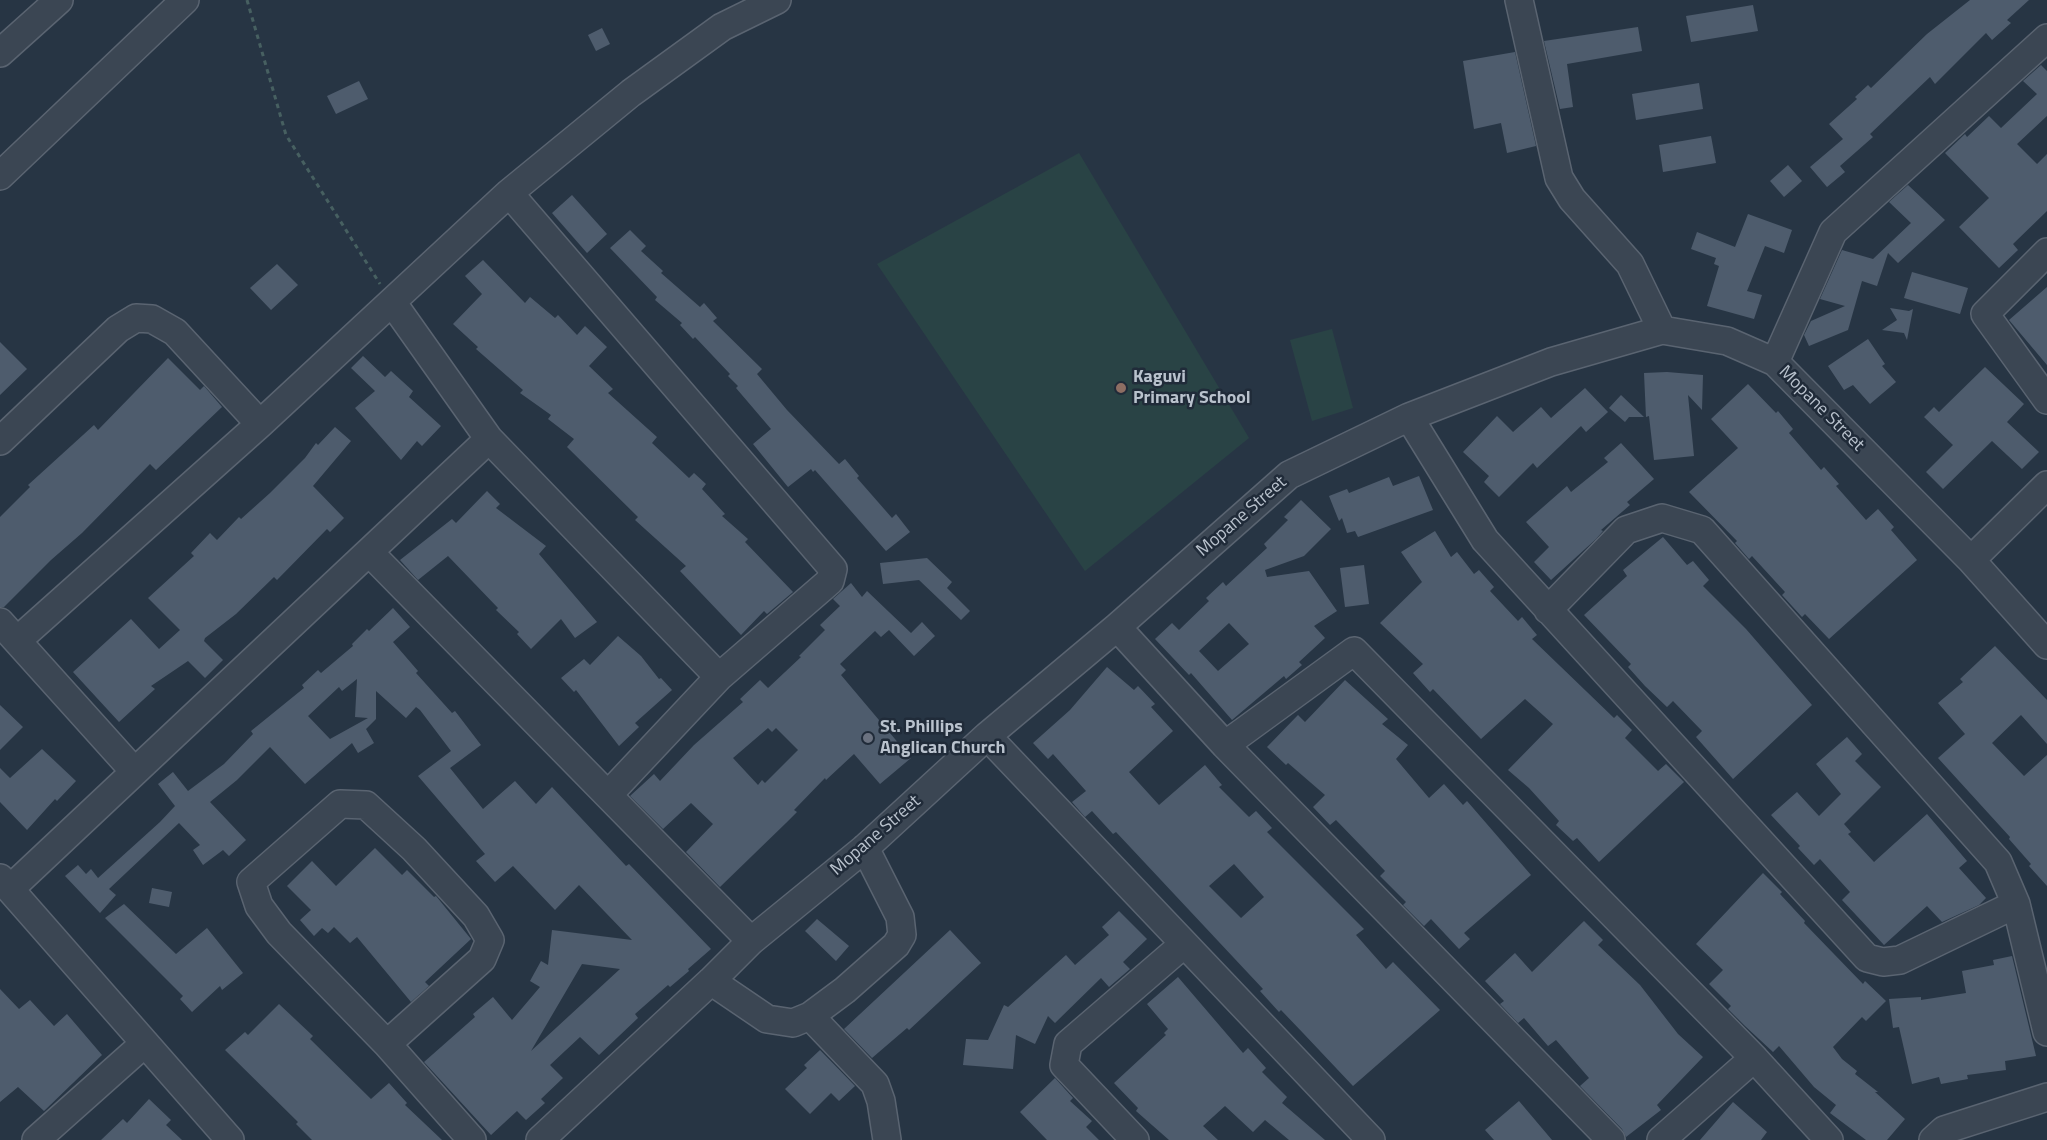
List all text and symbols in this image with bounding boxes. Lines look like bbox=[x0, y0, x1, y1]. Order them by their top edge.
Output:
street label: Mopane Street bbox=[1774, 362, 1868, 456]
place label: Kaguvi Primary School bbox=[1133, 367, 1251, 410]
marker: Kaguvi Primary School bbox=[1114, 381, 1128, 395]
street label: Mopane Street bbox=[1193, 472, 1291, 562]
place label: St. Phillips Anglican Church bbox=[880, 717, 1005, 760]
marker: St. Phillips Anglican Church bbox=[861, 731, 875, 745]
street label: Mopane Street bbox=[827, 791, 925, 881]

